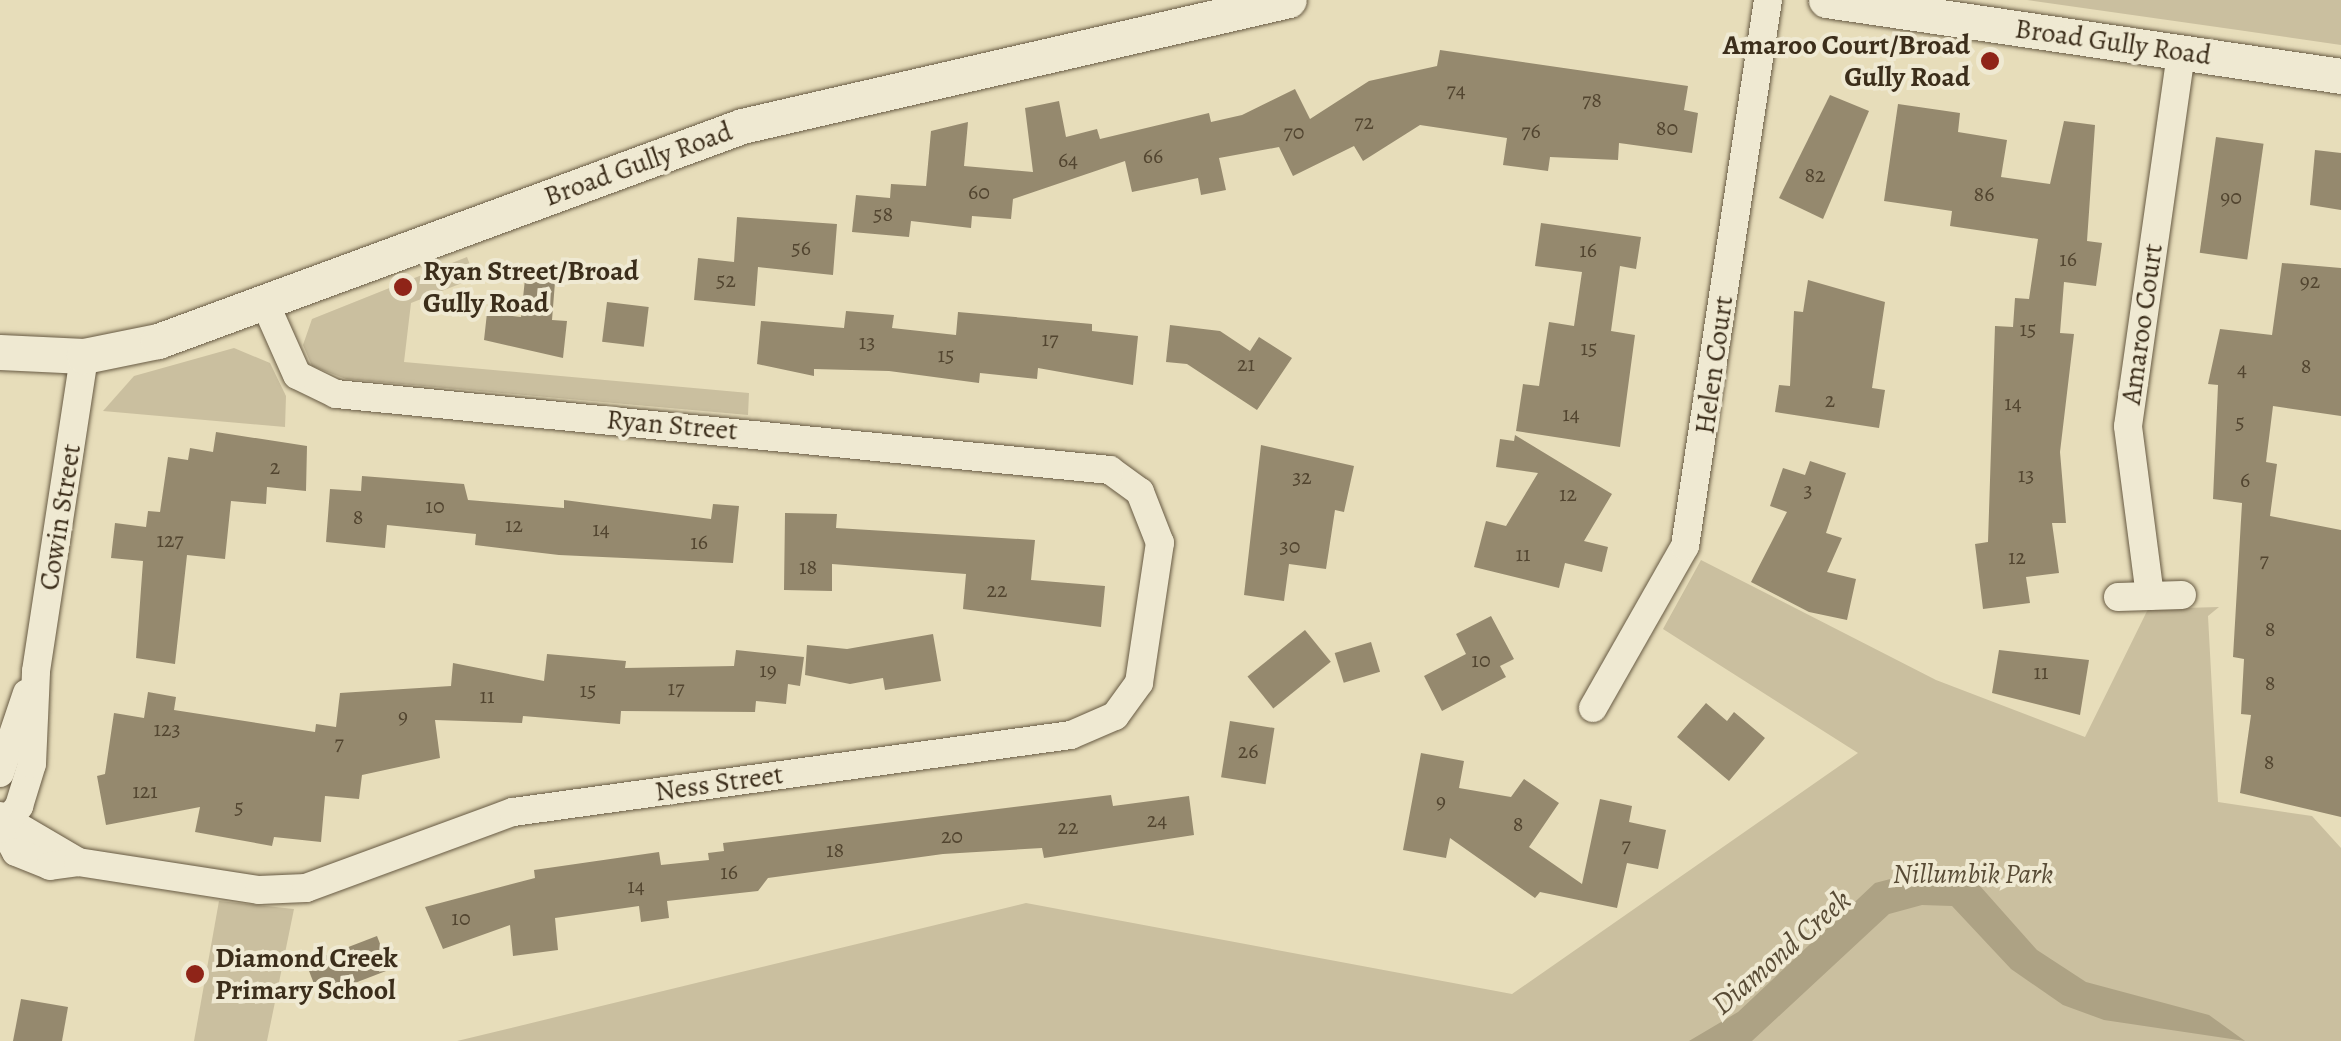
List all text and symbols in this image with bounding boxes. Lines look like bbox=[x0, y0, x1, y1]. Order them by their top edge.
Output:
street label: Broad Gully Road bbox=[2013, 12, 2213, 72]
place label: Amaroo Court/Broad Gully Road bbox=[1723, 28, 1970, 94]
marker: Amaroo Court/Broad Gully Road bbox=[1979, 50, 2001, 72]
house number: 74 bbox=[1446, 78, 1466, 104]
house number: 78 bbox=[1582, 88, 1602, 114]
house number: 72 bbox=[1354, 110, 1374, 136]
street label: Broad Gully Road bbox=[539, 114, 737, 214]
house number: 80 bbox=[1656, 116, 1678, 142]
house number: 76 bbox=[1521, 119, 1541, 145]
house number: 70 bbox=[1284, 120, 1304, 146]
house number: 66 bbox=[1143, 144, 1163, 170]
house number: 64 bbox=[1058, 148, 1078, 174]
house number: 82 bbox=[1804, 163, 1826, 189]
house number: 60 bbox=[968, 180, 990, 206]
house number: 86 bbox=[1974, 182, 1994, 208]
house number: 90 bbox=[2220, 185, 2242, 211]
house number: 58 bbox=[873, 202, 893, 228]
house number: 56 bbox=[791, 236, 811, 262]
house number: 16 bbox=[1579, 238, 1597, 264]
street label: Amaroo Court bbox=[2114, 241, 2170, 407]
house number: 16 bbox=[2059, 247, 2077, 273]
place label: Ryan Street/Broad Gully Road bbox=[423, 254, 639, 320]
house number: 52 bbox=[716, 268, 736, 294]
house number: 92 bbox=[2300, 269, 2320, 295]
marker: Ryan Street/Broad Gully Road bbox=[392, 276, 414, 298]
street label: Helen Court bbox=[1688, 294, 1740, 436]
house number: 15 bbox=[2020, 317, 2036, 343]
house number: 17 bbox=[1042, 327, 1058, 353]
house number: 13 bbox=[859, 330, 875, 356]
house number: 15 bbox=[1581, 336, 1597, 362]
house number: 15 bbox=[938, 343, 954, 369]
house number: 21 bbox=[1237, 352, 1255, 378]
house number: 8 bbox=[2301, 354, 2311, 380]
house number: 4 bbox=[2237, 357, 2247, 383]
house number: 2 bbox=[1825, 388, 1835, 414]
house number: 14 bbox=[2004, 391, 2022, 417]
house number: 14 bbox=[1562, 402, 1580, 428]
street label: Ryan Street bbox=[605, 403, 739, 447]
house number: 5 bbox=[2235, 410, 2245, 436]
street label: Cowin Street bbox=[32, 441, 88, 593]
house number: 2 bbox=[270, 455, 280, 481]
house number: 13 bbox=[2018, 463, 2034, 489]
house number: 32 bbox=[1292, 465, 1312, 491]
house number: 6 bbox=[2240, 468, 2250, 494]
house number: 3 bbox=[1803, 478, 1813, 504]
house number: 12 bbox=[1559, 482, 1577, 508]
house number: 10 bbox=[425, 494, 445, 520]
house number: 8 bbox=[353, 505, 363, 531]
house number: 12 bbox=[505, 513, 523, 539]
house number: 14 bbox=[592, 517, 610, 543]
house number: 127 bbox=[156, 528, 184, 554]
house number: 16 bbox=[690, 530, 708, 556]
house number: 30 bbox=[1280, 534, 1300, 560]
house number: 11 bbox=[1515, 542, 1531, 568]
house number: 12 bbox=[2008, 545, 2026, 571]
house number: 7 bbox=[2259, 548, 2269, 574]
house number: 18 bbox=[799, 555, 817, 581]
house number: 22 bbox=[987, 578, 1007, 604]
house number: 8 bbox=[2265, 617, 2275, 643]
house number: 10 bbox=[1471, 648, 1491, 674]
house number: 19 bbox=[759, 658, 777, 684]
house number: 11 bbox=[2033, 660, 2049, 686]
house number: 8 bbox=[2265, 671, 2275, 697]
house number: 17 bbox=[668, 676, 684, 702]
house number: 15 bbox=[580, 678, 596, 704]
house number: 11 bbox=[479, 684, 495, 710]
house number: 9 bbox=[398, 704, 408, 730]
house number: 123 bbox=[153, 717, 181, 743]
house number: 7 bbox=[334, 731, 344, 757]
house number: 26 bbox=[1238, 739, 1258, 765]
house number: 8 bbox=[2264, 750, 2274, 776]
street label: Ness Street bbox=[653, 757, 785, 809]
house number: 121 bbox=[132, 779, 158, 805]
house number: 9 bbox=[1436, 789, 1446, 815]
house number: 5 bbox=[234, 795, 244, 821]
house number: 24 bbox=[1147, 808, 1167, 834]
house number: 8 bbox=[1513, 812, 1523, 838]
house number: 22 bbox=[1058, 815, 1078, 841]
house number: 20 bbox=[941, 824, 963, 850]
house number: 7 bbox=[1621, 833, 1631, 859]
house number: 18 bbox=[826, 838, 844, 864]
park label: Nillumbik Park bbox=[1893, 857, 2053, 891]
house number: 16 bbox=[720, 860, 738, 886]
house number: 14 bbox=[627, 874, 645, 900]
water label: Diamond Creek bbox=[1704, 882, 1858, 1022]
house number: 10 bbox=[451, 906, 471, 932]
place label: Diamond Creek Primary School bbox=[215, 941, 398, 1007]
marker: Diamond Creek Primary School bbox=[184, 963, 206, 985]

